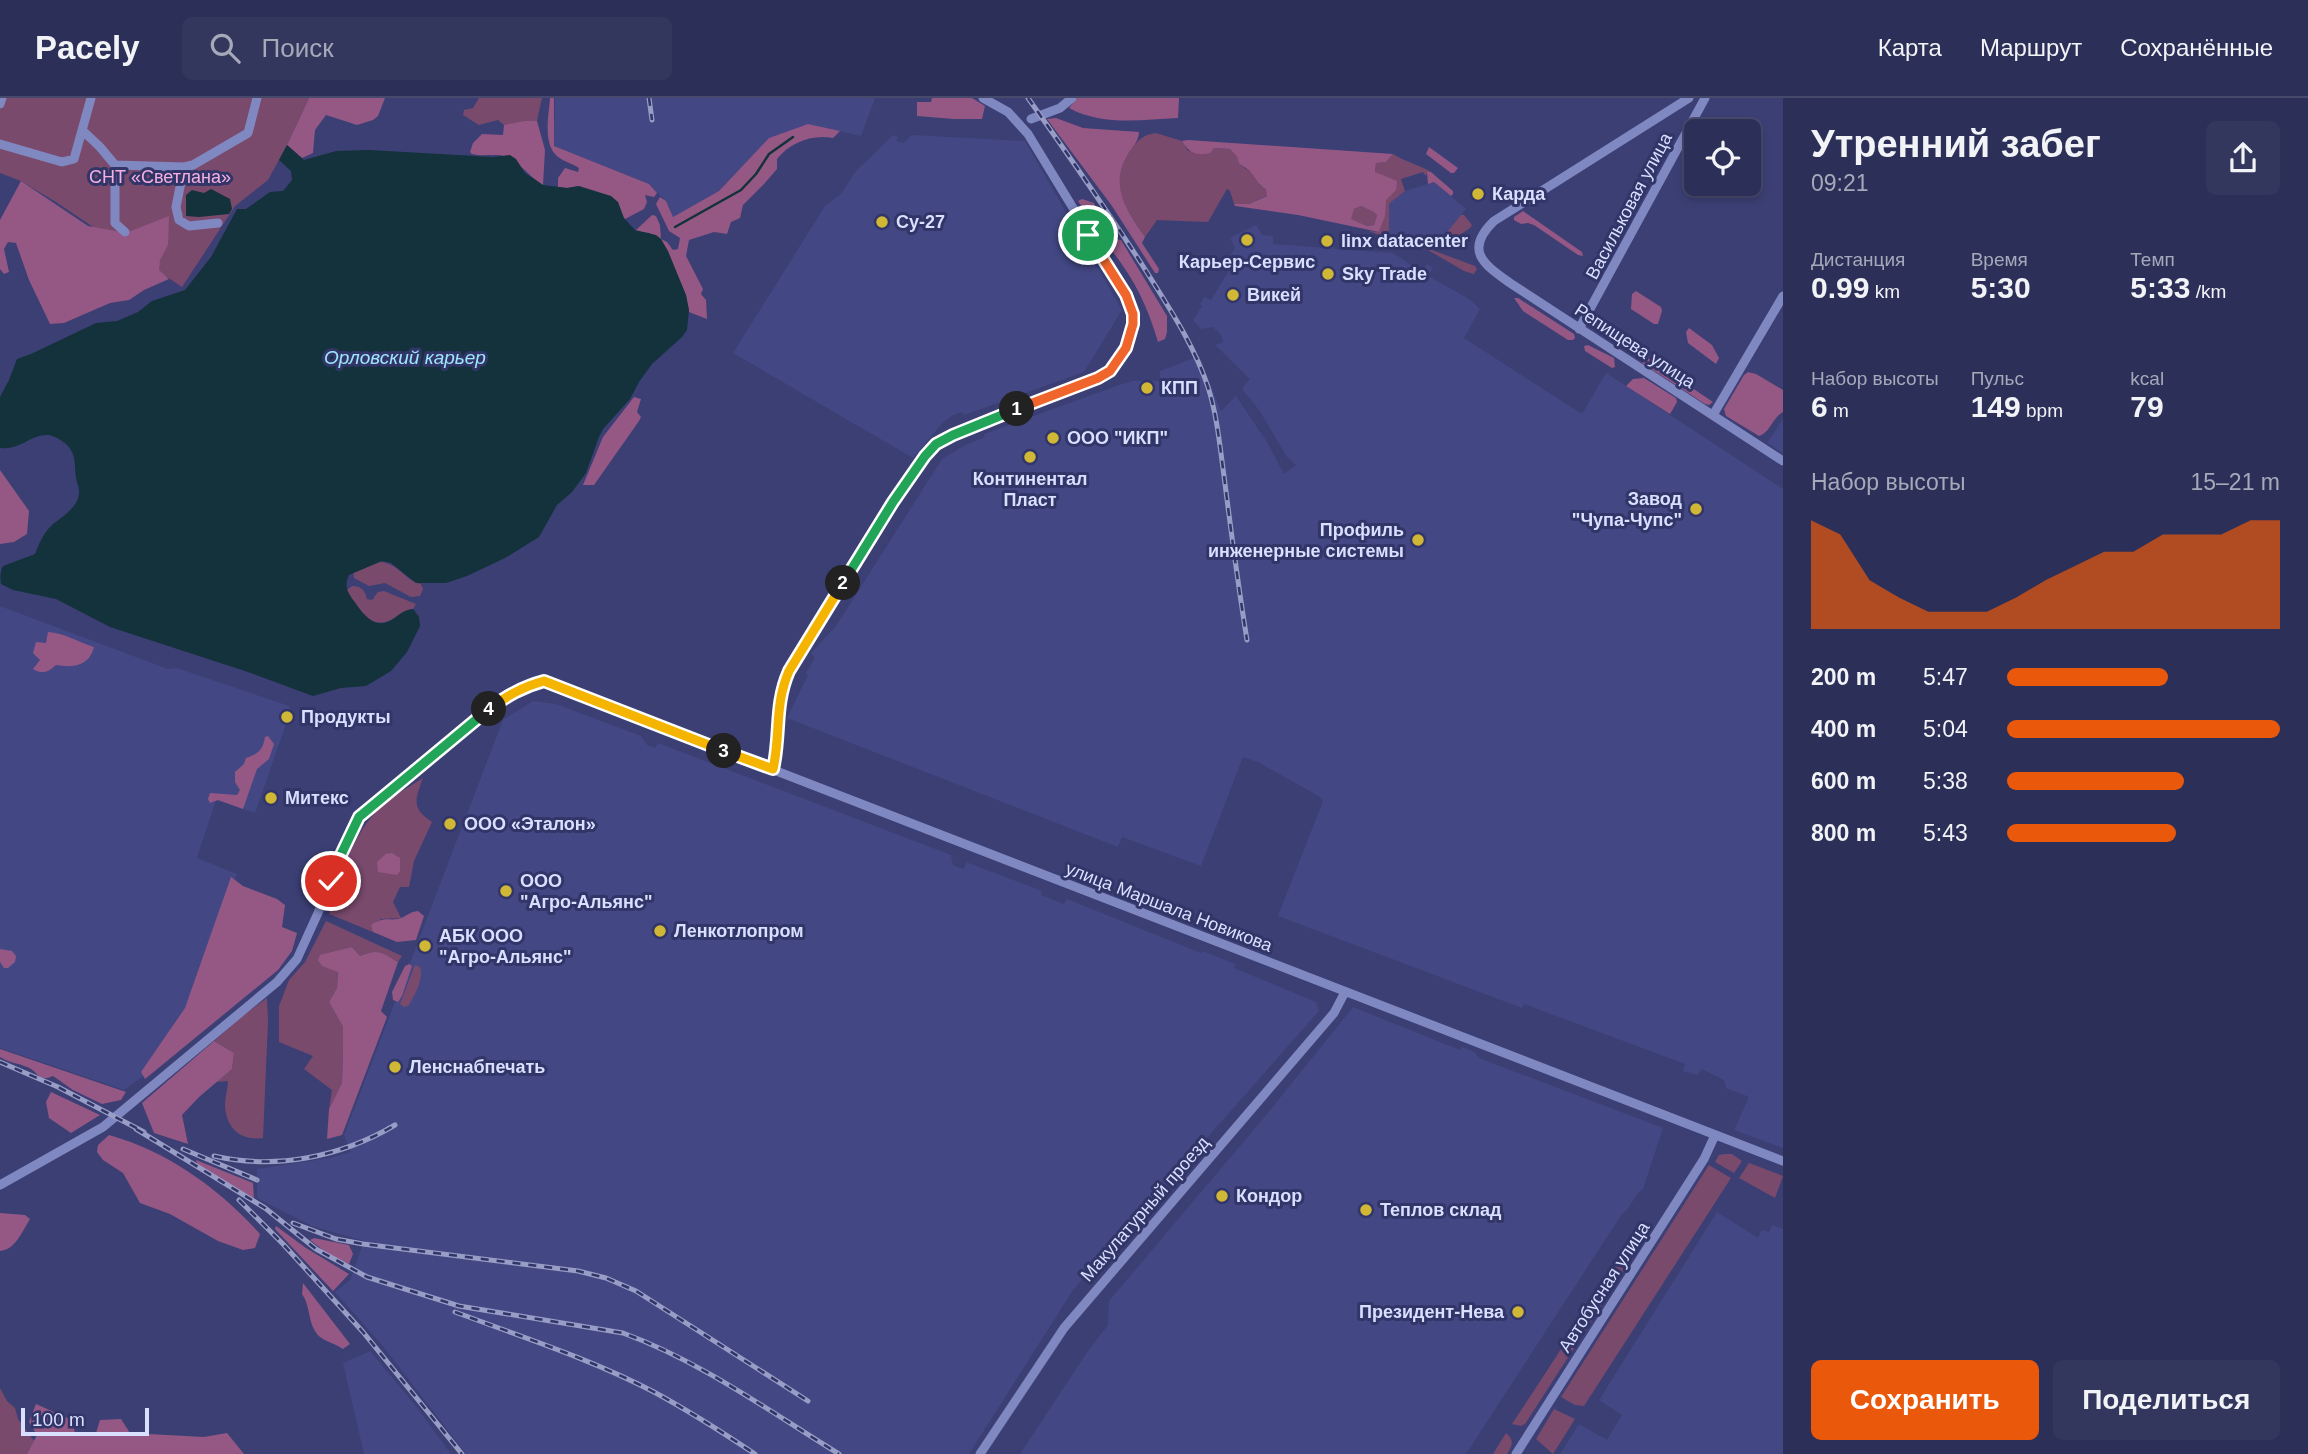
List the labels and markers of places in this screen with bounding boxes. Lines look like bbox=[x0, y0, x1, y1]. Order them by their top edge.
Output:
place label: Карда bbox=[1492, 184, 1546, 204]
marker: Карда bbox=[1470, 186, 1486, 202]
pin bbox=[1058, 205, 1118, 265]
place label: Су-27 bbox=[896, 212, 945, 232]
marker: Су-27 bbox=[874, 214, 890, 230]
place label: linx datacenter bbox=[1341, 231, 1468, 251]
marker: Карьер-Сервис bbox=[1239, 232, 1255, 248]
marker: linx datacenter bbox=[1319, 233, 1335, 249]
place label: Карьер-Сервис bbox=[1179, 252, 1315, 272]
place label: Sky Trade bbox=[1342, 264, 1427, 284]
marker: Sky Trade bbox=[1320, 266, 1336, 282]
place label: Викей bbox=[1247, 285, 1301, 305]
marker: Викей bbox=[1225, 287, 1241, 303]
place label: КПП bbox=[1161, 378, 1198, 398]
marker: КПП bbox=[1139, 380, 1155, 396]
pin: 1 bbox=[1000, 392, 1034, 426]
place label: ООО "ИКП" bbox=[1067, 428, 1168, 448]
marker: ООО "ИКП" bbox=[1045, 430, 1061, 446]
marker: Континентал Пласт bbox=[1022, 449, 1038, 465]
place label: Континентал Пласт bbox=[973, 469, 1087, 510]
place label: Завод "Чупа-Чупс" bbox=[1572, 489, 1683, 530]
marker: Завод "Чупа-Чупс" bbox=[1688, 501, 1704, 517]
place label: Профиль инженерные системы bbox=[1208, 520, 1404, 561]
marker: Профиль инженерные системы bbox=[1410, 532, 1426, 548]
pin: 2 bbox=[826, 566, 860, 601]
pin: 4 bbox=[472, 692, 506, 726]
place label: Продукты bbox=[301, 707, 391, 727]
marker: Продукты bbox=[279, 709, 295, 725]
pin: 3 bbox=[706, 734, 742, 768]
place label: Митекс bbox=[285, 788, 349, 808]
marker: Митекс bbox=[263, 790, 279, 806]
place label: ООО «Эталон» bbox=[464, 814, 596, 834]
marker: ООО «Эталон» bbox=[442, 816, 458, 832]
pin bbox=[301, 851, 361, 911]
place label: ООО "Агро-Альянс" bbox=[520, 871, 652, 912]
marker: ООО "Агро-Альянс" bbox=[498, 883, 514, 899]
place label: Ленкотлопром bbox=[674, 921, 804, 941]
marker: Ленкотлопром bbox=[652, 923, 668, 939]
place label: АБК ООО "Агро-Альянс" bbox=[439, 926, 571, 967]
marker: АБК ООО "Агро-Альянс" bbox=[417, 938, 433, 954]
place label: Ленснабпечать bbox=[409, 1057, 545, 1077]
marker: Ленснабпечать bbox=[387, 1059, 403, 1075]
place label: Кондор bbox=[1236, 1186, 1302, 1206]
marker: Кондор bbox=[1214, 1188, 1230, 1204]
place label: Теплов склад bbox=[1380, 1200, 1502, 1220]
marker: Теплов склад bbox=[1358, 1202, 1374, 1218]
place label: Президент-Нева bbox=[1359, 1302, 1505, 1322]
marker: Президент-Нева bbox=[1510, 1304, 1526, 1320]

